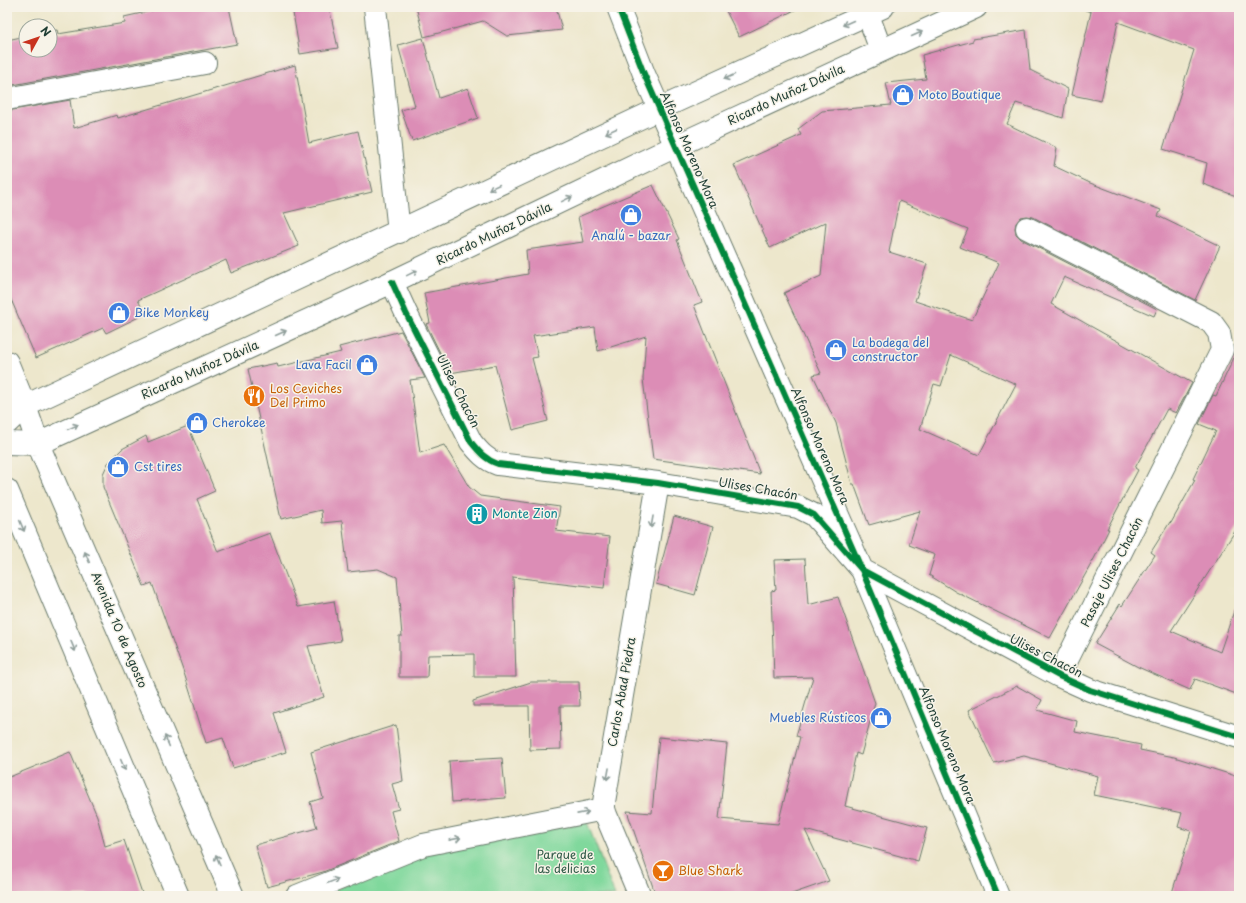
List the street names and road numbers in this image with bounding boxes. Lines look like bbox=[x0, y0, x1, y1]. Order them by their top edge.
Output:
street label: Ricardo Muñoz Dávila bbox=[724, 59, 847, 129]
street label: Alfonso Moreno Mora bbox=[656, 88, 724, 211]
street label: Ricardo Muñoz Dávila bbox=[433, 197, 555, 269]
street label: Ricardo Muñoz Dávila bbox=[138, 335, 262, 403]
street label: Ulises Chacón bbox=[433, 351, 485, 430]
street label: Alfonso Moreno Mora bbox=[787, 384, 855, 507]
street label: Ulises Chacón bbox=[717, 472, 799, 504]
street label: Pasaje Ulises Chacón bbox=[1076, 513, 1147, 630]
street label: Avenida 10 de Agosto bbox=[87, 569, 153, 691]
street label: Ulises Chacón bbox=[1007, 629, 1086, 681]
street label: Carlos Abad Piedra bbox=[603, 635, 640, 748]
street label: Alfonso Moreno Mora bbox=[915, 683, 981, 807]

